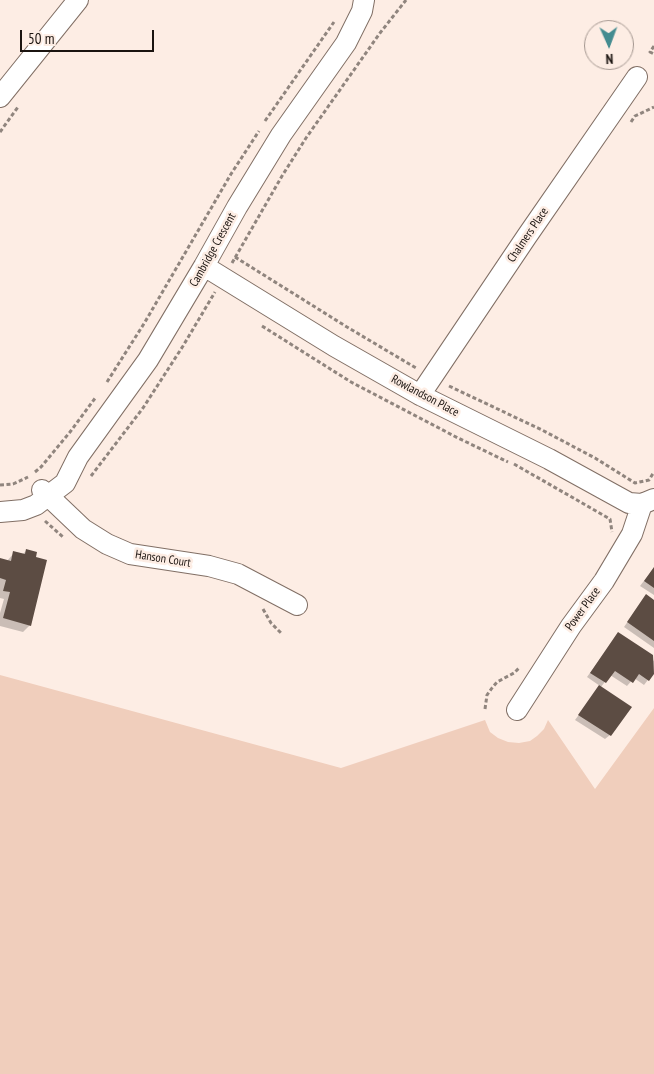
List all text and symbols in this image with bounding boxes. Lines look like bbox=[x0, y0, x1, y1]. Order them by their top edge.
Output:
scale bar bbox=[22, 20, 156, 52]
north arrow bbox=[584, 20, 634, 70]
text: 50 m bbox=[28, 29, 54, 48]
text: N bbox=[605, 50, 614, 68]
street label: Chalmers Place bbox=[504, 205, 552, 265]
street label: Cambridge Crescent bbox=[187, 211, 239, 289]
street label: Rowlandson Place bbox=[389, 372, 461, 420]
street label: Hanson Court bbox=[134, 548, 192, 570]
street label: Power Place bbox=[563, 585, 603, 633]

